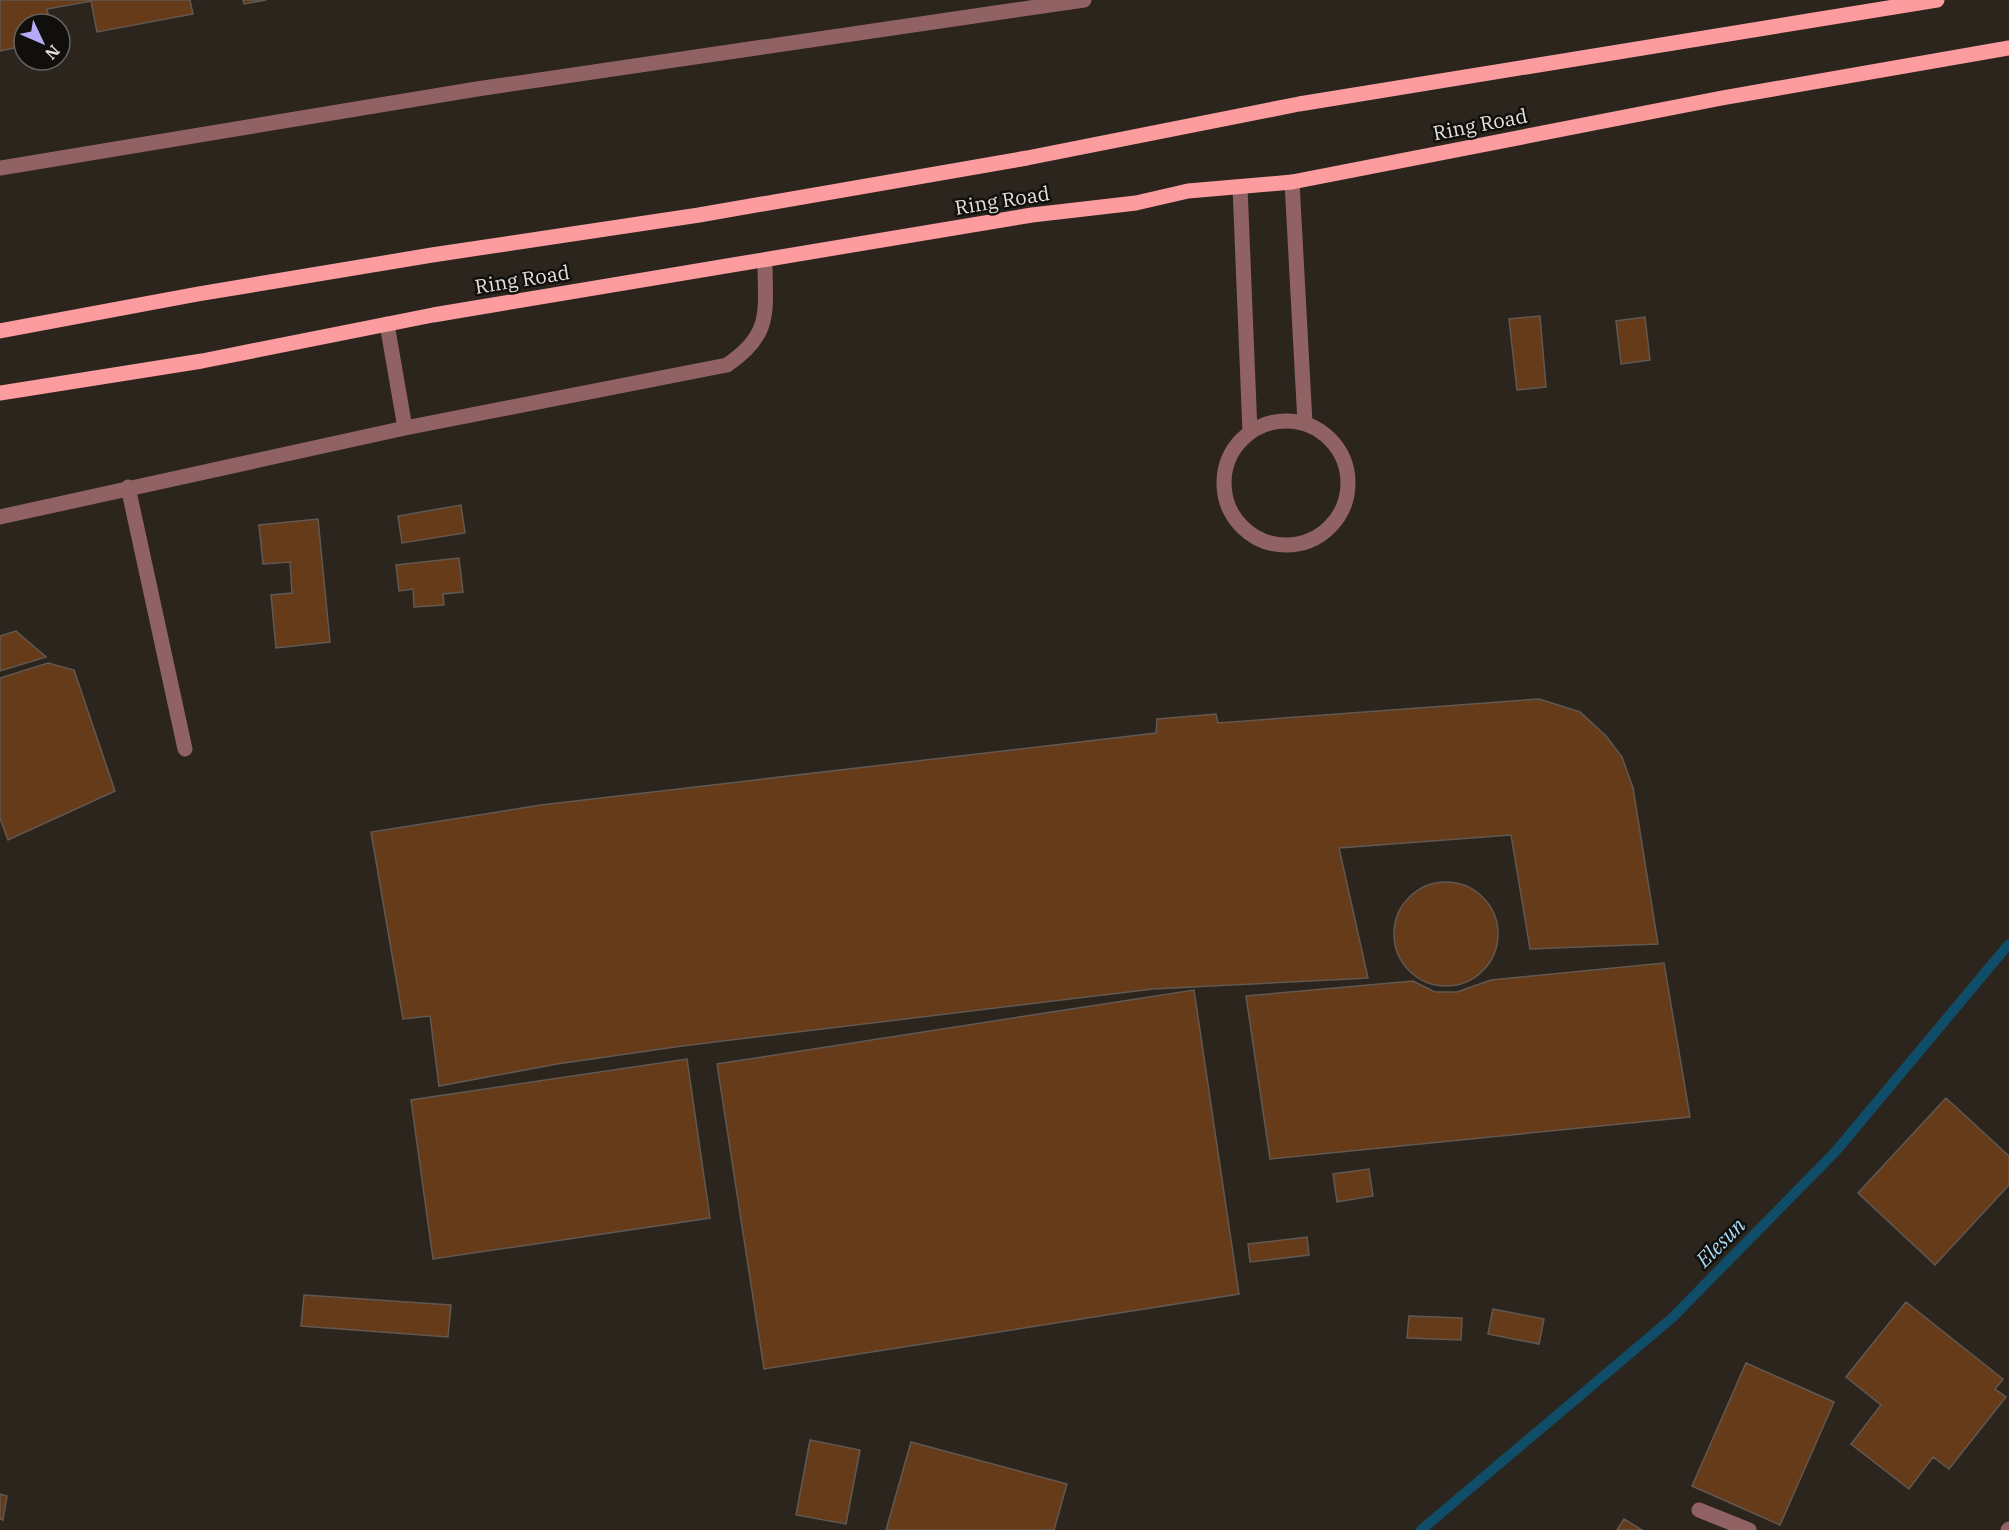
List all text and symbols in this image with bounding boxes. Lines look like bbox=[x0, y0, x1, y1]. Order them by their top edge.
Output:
north arrow bbox=[12, 12, 72, 72]
text: N bbox=[41, 41, 64, 64]
street label: Ring Road bbox=[1430, 102, 1530, 146]
street label: Ring Road bbox=[953, 179, 1051, 221]
street label: Ring Road bbox=[473, 258, 571, 300]
water label: Elesun bbox=[1688, 1211, 1751, 1274]

